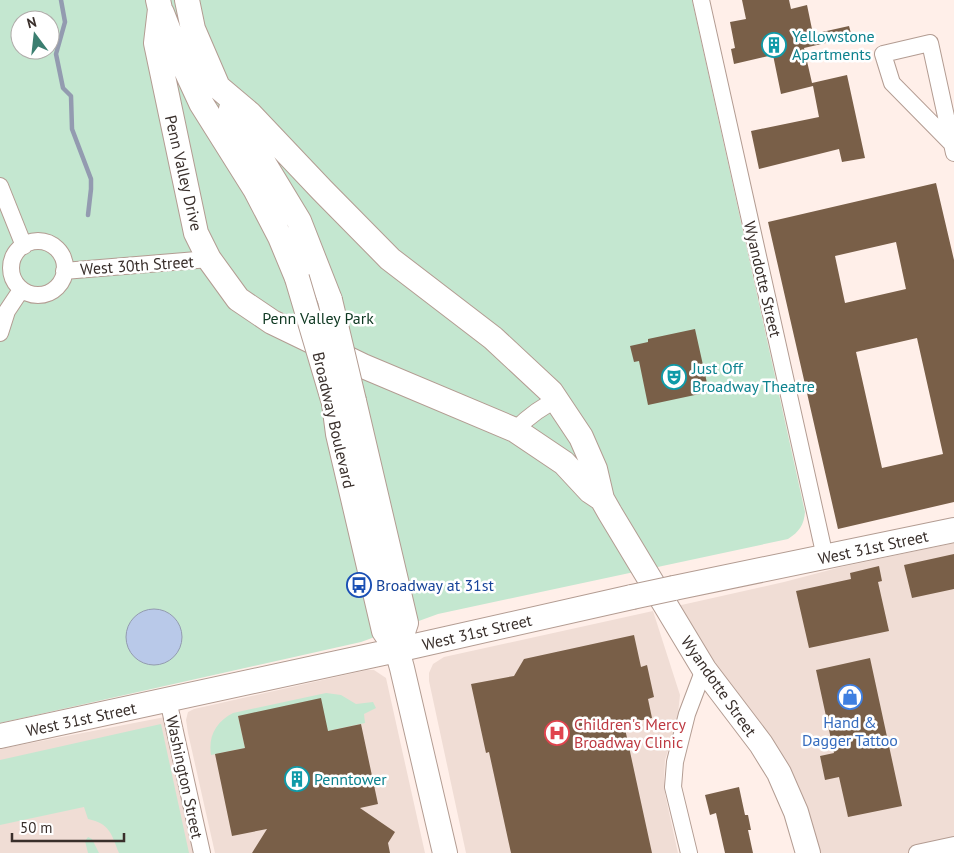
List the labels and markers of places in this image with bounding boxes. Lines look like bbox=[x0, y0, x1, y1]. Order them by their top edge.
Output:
place label: Yellowstone Apartments bbox=[792, 26, 875, 64]
building icon: Yellowstone Apartments bbox=[761, 32, 787, 58]
place label: Just Off Broadway Theatre bbox=[691, 358, 815, 396]
theatre icon: Just Off Broadway Theatre bbox=[661, 364, 687, 390]
bus stop icon: Broadway at 31st bbox=[346, 572, 372, 598]
place label: Broadway at 31st bbox=[376, 575, 495, 595]
shop icon: Hand & Dagger Tattoo bbox=[837, 684, 863, 710]
place label: Hand & Dagger Tattoo bbox=[802, 712, 898, 750]
place label: Children's Mercy Broadway Clinic bbox=[574, 714, 687, 752]
hospital icon: Children's Mercy Broadway Clinic bbox=[544, 720, 570, 746]
building icon: Penntower bbox=[284, 766, 310, 792]
place label: Penntower bbox=[314, 769, 387, 789]

